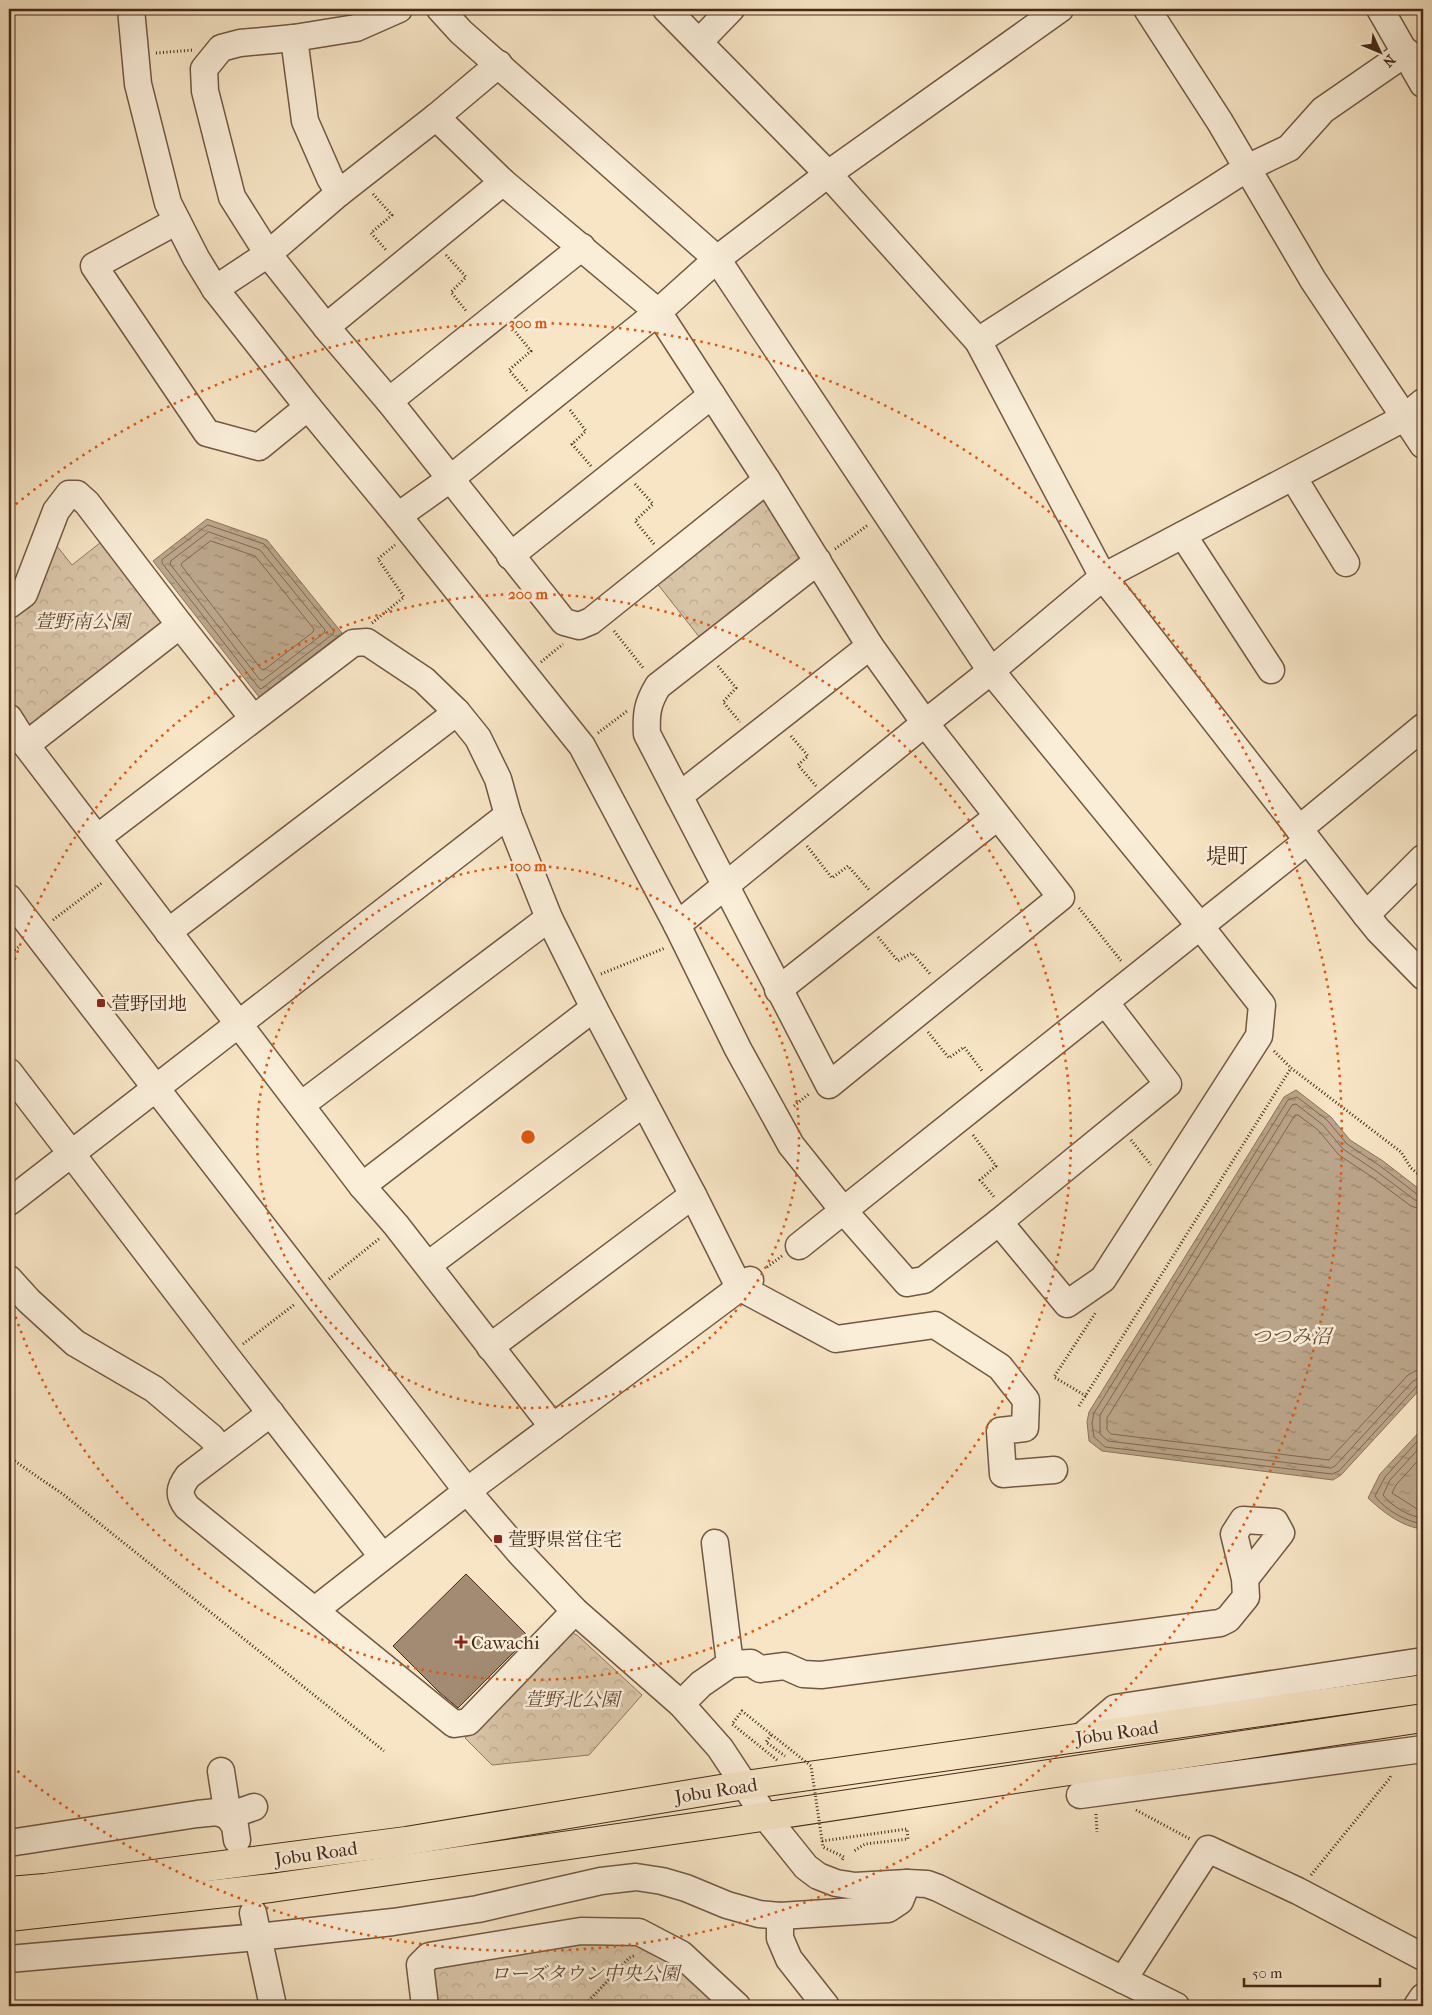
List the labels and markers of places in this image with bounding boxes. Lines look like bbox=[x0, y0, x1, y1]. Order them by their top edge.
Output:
place label: 萱野団地 bbox=[111, 993, 187, 1015]
marker: 萱野団地 bbox=[95, 997, 107, 1009]
centre of rings bbox=[519, 1128, 537, 1146]
place label: 萱野県営住宅 bbox=[508, 1529, 622, 1551]
marker: 萱野県営住宅 bbox=[492, 1533, 504, 1545]
place label: Cawachi bbox=[471, 1632, 540, 1654]
marker: Cawachi bbox=[455, 1636, 467, 1648]

